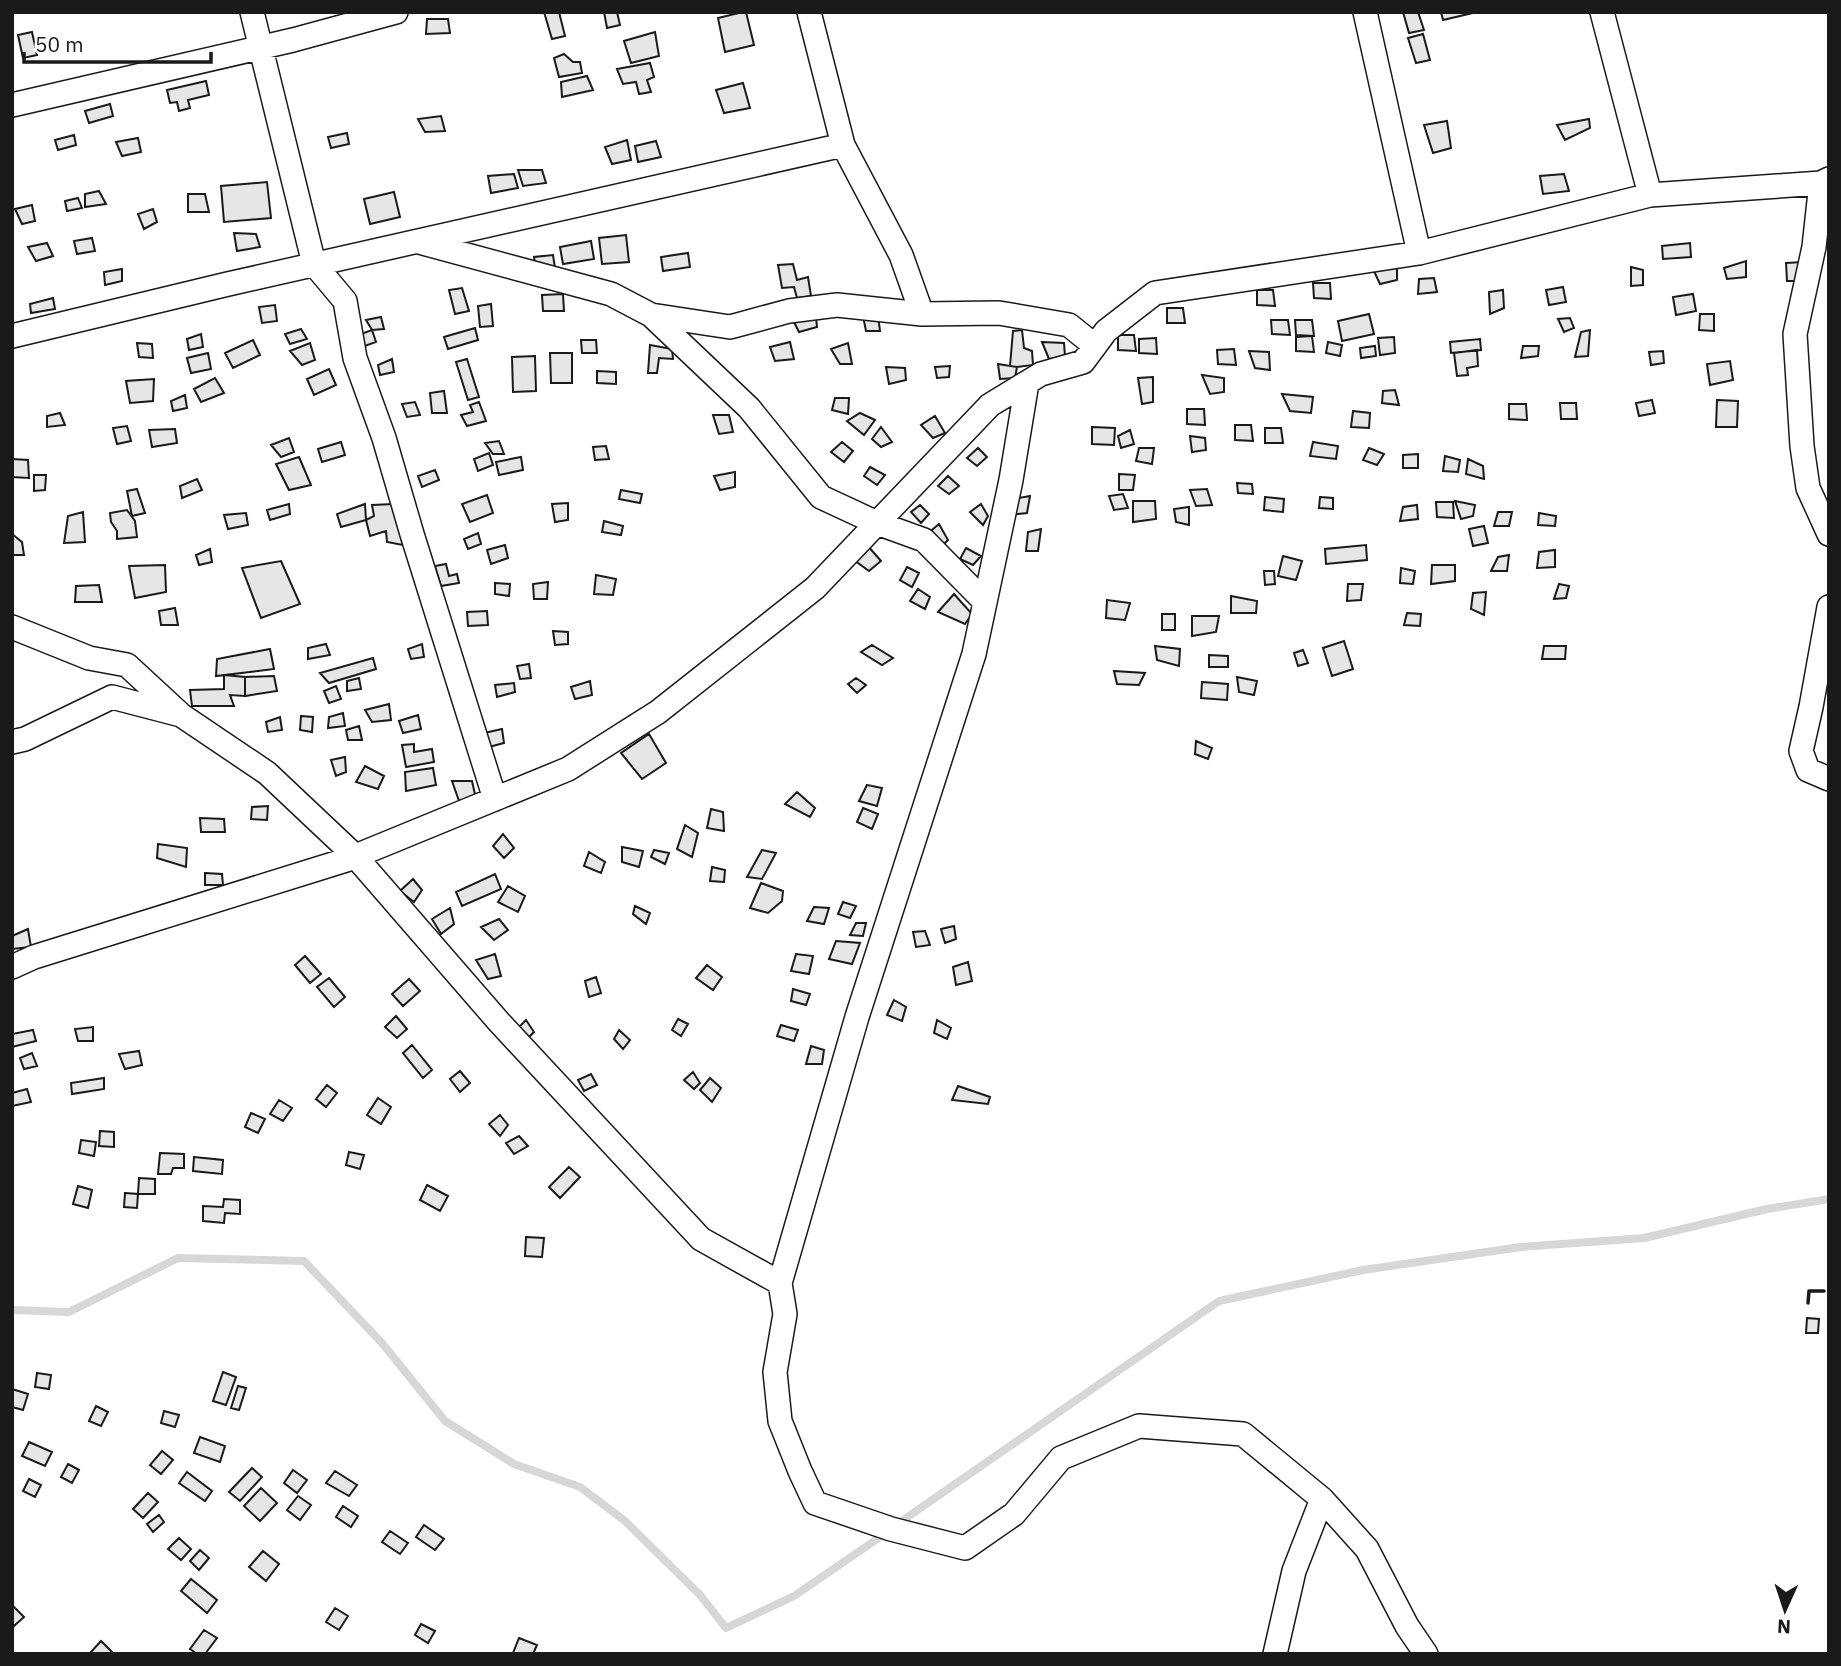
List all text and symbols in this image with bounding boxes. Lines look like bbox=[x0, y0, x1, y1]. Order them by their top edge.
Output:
scale bar bbox=[24, 21, 212, 65]
text: 50 m bbox=[35, 30, 84, 58]
north arrow bbox=[1750, 1575, 1820, 1645]
text: N bbox=[1777, 1615, 1792, 1639]

